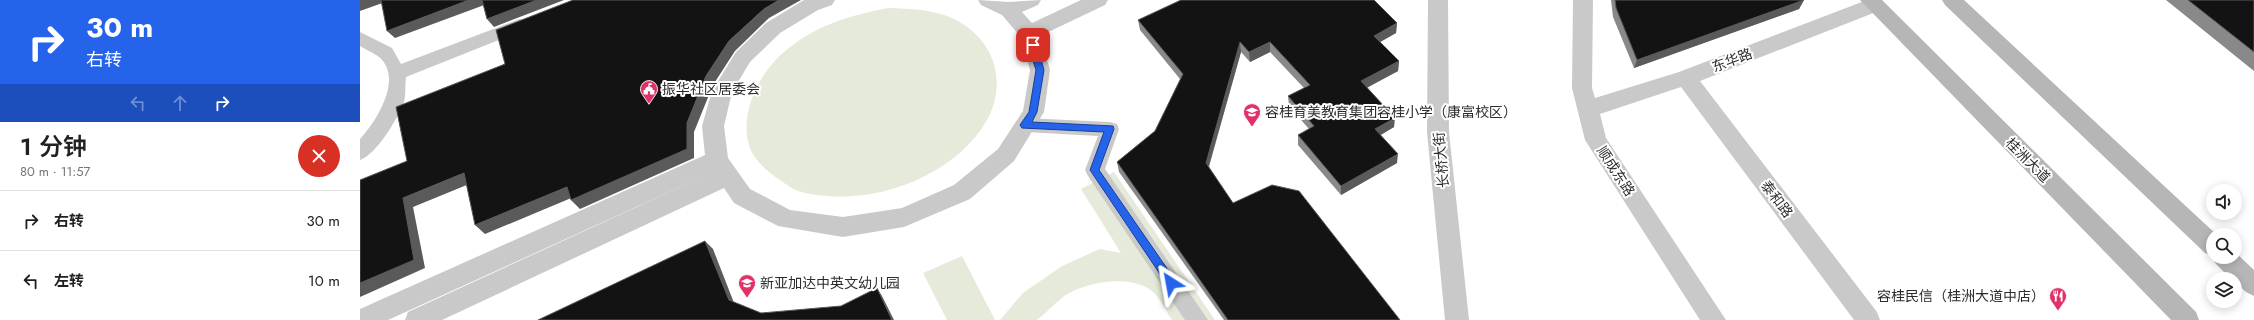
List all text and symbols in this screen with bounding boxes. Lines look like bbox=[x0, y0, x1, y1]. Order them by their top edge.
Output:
text: 30 m bbox=[86, 7, 153, 48]
icon: right bbox=[20, 16, 72, 68]
pin bbox=[1016, 28, 1050, 62]
icon: arrive bbox=[1022, 34, 1044, 56]
street label: 东华路 bbox=[1709, 43, 1755, 77]
text: 右转 bbox=[86, 47, 122, 73]
public building icon: 振华社区居委会 bbox=[639, 79, 659, 104]
place label: 振华社区居委会 bbox=[662, 79, 760, 99]
icon: left bbox=[127, 92, 149, 114]
icon: ahead bbox=[169, 92, 191, 114]
icon: right bbox=[211, 92, 233, 114]
school or university icon: 容桂育美教育集团容桂小学（康富校区） bbox=[1242, 102, 1262, 127]
place label: 容桂育美教育集团容桂小学（康富校区） bbox=[1265, 102, 1517, 122]
text: 1 分钟 bbox=[20, 129, 87, 164]
street label: 长桥大街 bbox=[1429, 131, 1453, 189]
street label: 桂洲大道 bbox=[2001, 133, 2055, 187]
button: close bbox=[298, 135, 340, 177]
street label: 顺成东路 bbox=[1592, 142, 1640, 200]
text: 80 m · 11:57 bbox=[20, 162, 90, 181]
street label: 泰和路 bbox=[1756, 176, 1798, 222]
map controls bbox=[2206, 184, 2242, 308]
button: sound bbox=[2206, 184, 2242, 220]
icon: right bbox=[20, 210, 42, 232]
text: 右转 bbox=[54, 210, 84, 232]
text: 30 m bbox=[307, 210, 340, 232]
button: search bbox=[2206, 228, 2242, 264]
position arrow bbox=[1150, 262, 1192, 304]
icon: left bbox=[20, 270, 42, 292]
text: 左转 bbox=[54, 270, 84, 292]
text: 10 m bbox=[308, 270, 340, 292]
button: layers bbox=[2206, 272, 2242, 308]
school or university icon: 新亚加达中英文幼儿园 bbox=[737, 273, 757, 298]
place label: 新亚加达中英文幼儿园 bbox=[760, 273, 900, 293]
place label: 容桂民信（桂洲大道中店） bbox=[1877, 286, 2045, 306]
restaurant icon: 容桂民信（桂洲大道中店） bbox=[2048, 286, 2068, 311]

